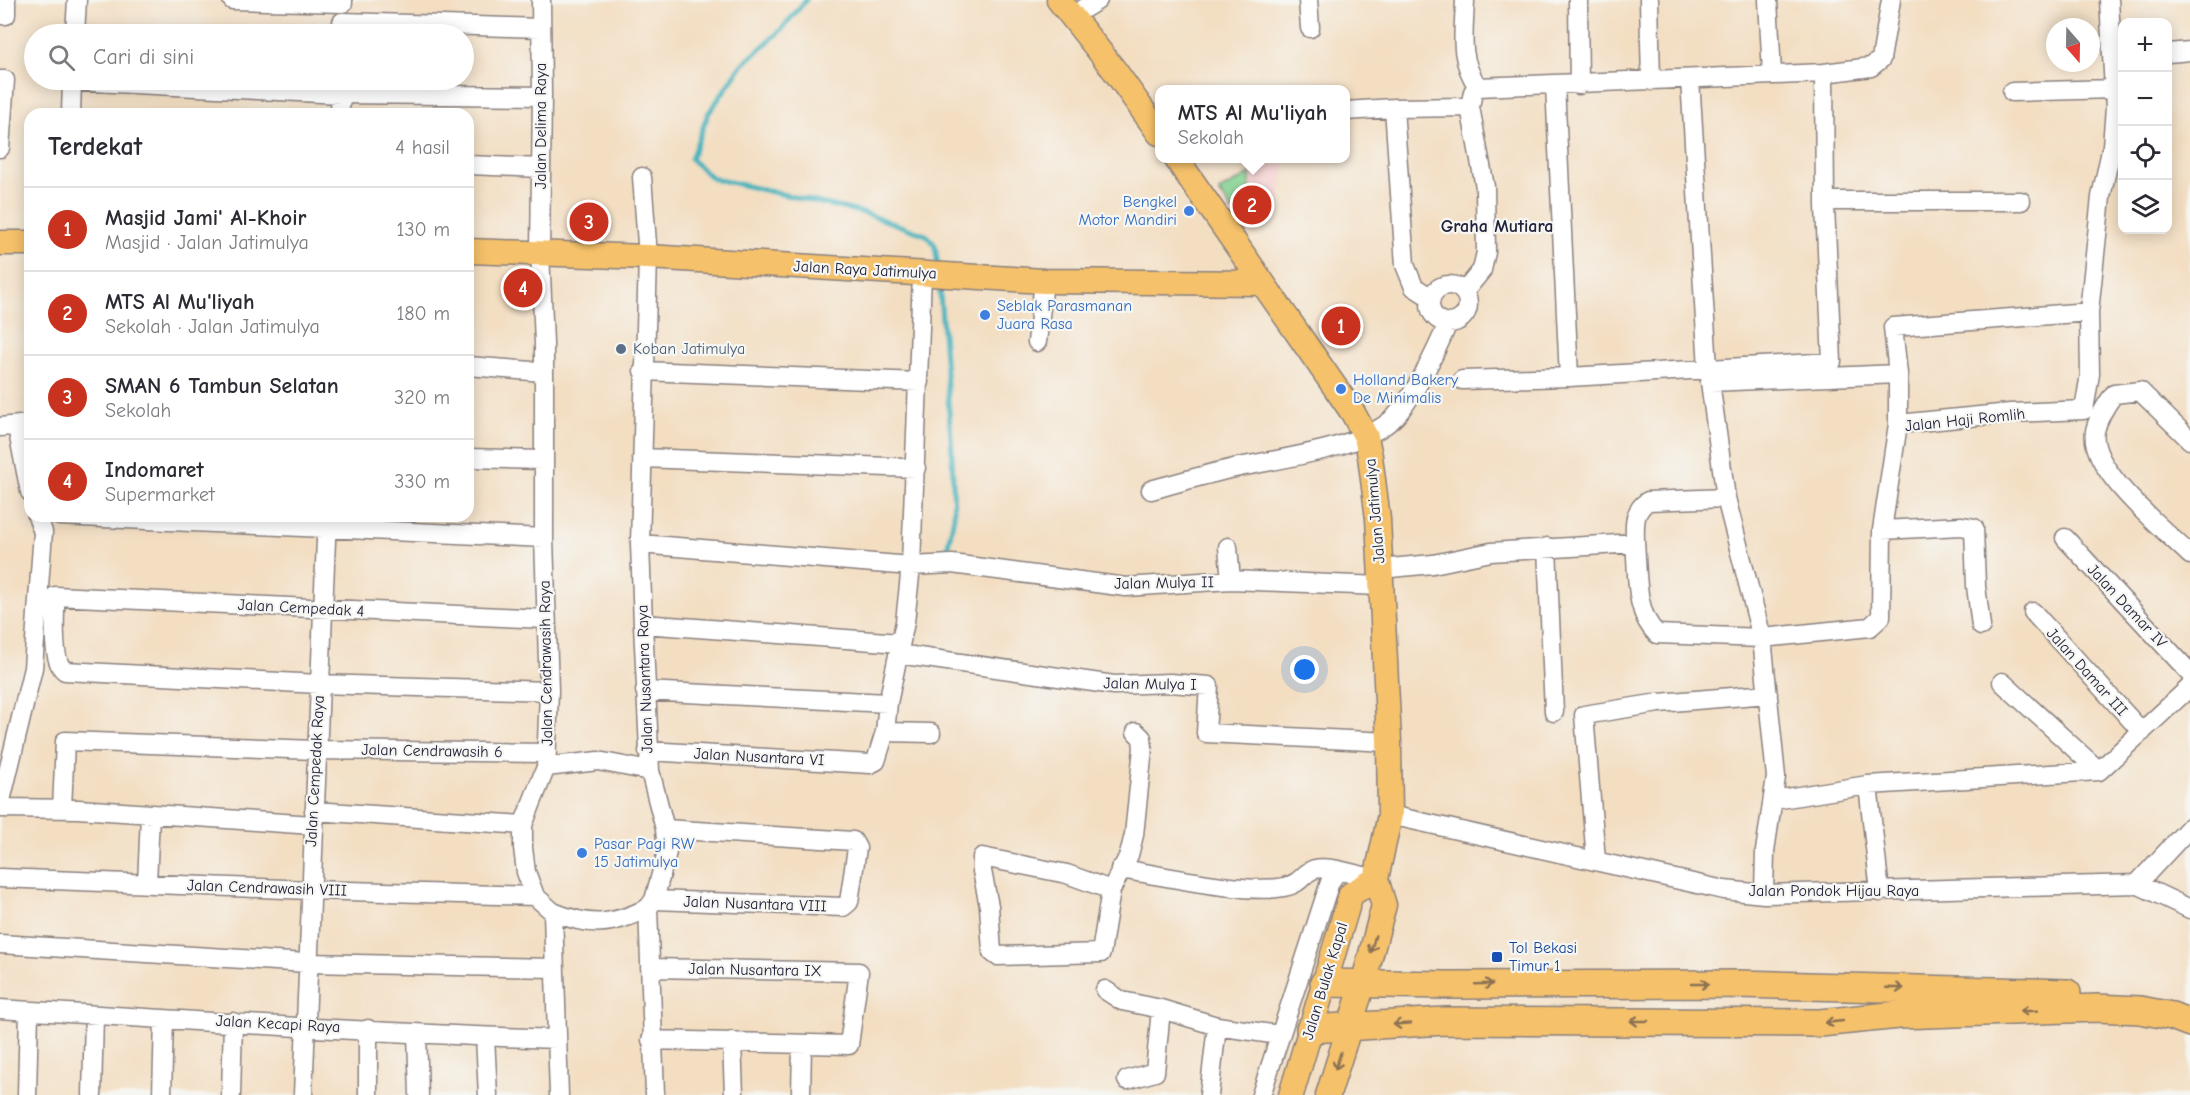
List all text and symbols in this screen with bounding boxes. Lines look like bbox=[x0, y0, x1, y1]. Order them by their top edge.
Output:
north arrow bbox=[2046, 18, 2100, 72]
map controls bbox=[2118, 18, 2172, 234]
button: + bbox=[2118, 18, 2172, 72]
search box bbox=[24, 24, 474, 90]
icon: search bbox=[45, 41, 78, 74]
text: Cari di sini bbox=[93, 44, 194, 70]
street label: Jalan Delima Raya bbox=[532, 63, 550, 189]
button: − bbox=[2118, 72, 2172, 126]
popup bbox=[1155, 85, 1350, 163]
text: MTS Al Mu'liyah bbox=[1178, 100, 1327, 126]
text: Sekolah bbox=[1178, 126, 1244, 149]
button: locate bbox=[2118, 126, 2172, 180]
text: Terdekat bbox=[48, 132, 142, 162]
text: 4 hasil bbox=[395, 136, 450, 159]
button: layers bbox=[2118, 180, 2172, 234]
pin: 2 bbox=[1232, 182, 1272, 228]
place label: Bengkel Motor Mandiri bbox=[1078, 193, 1177, 229]
pin: 3 bbox=[570, 200, 608, 244]
marker: Bengkel Motor Mandiri bbox=[1182, 204, 1196, 218]
text: Masjid Jami' Al-Khoir bbox=[105, 205, 306, 231]
district label: Graha Mutiara bbox=[1441, 216, 1553, 237]
text: 1 bbox=[64, 218, 71, 241]
text: 130 m bbox=[397, 218, 450, 241]
text: Masjid · Jalan Jatimulya bbox=[105, 231, 309, 254]
street label: Jalan Raya Jatimulya bbox=[793, 257, 937, 283]
pin: 4 bbox=[504, 266, 542, 310]
text: MTS Al Mu'liyah bbox=[105, 289, 255, 315]
place label: Seblak Parasmanan Juara Rasa bbox=[997, 297, 1132, 333]
text: 2 bbox=[63, 302, 72, 325]
text: 180 m bbox=[396, 302, 450, 325]
pin: 1 bbox=[1322, 304, 1360, 348]
marker: Seblak Parasmanan Juara Rasa bbox=[978, 308, 992, 322]
text: Sekolah · Jalan Jatimulya bbox=[105, 315, 320, 338]
place label: Koban Jatimulya bbox=[633, 340, 745, 358]
marker: Koban Jatimulya bbox=[614, 342, 628, 356]
place label: Holland Bakery De Minimalis bbox=[1353, 371, 1459, 407]
text: SMAN 6 Tambun Selatan bbox=[105, 373, 339, 399]
marker: Holland Bakery De Minimalis bbox=[1334, 382, 1348, 396]
text: 3 bbox=[63, 386, 72, 409]
text: 320 m bbox=[394, 386, 450, 409]
text: Sekolah bbox=[105, 399, 171, 422]
street label: Jalan Haji Romlih bbox=[1904, 405, 2026, 435]
text: Indomaret bbox=[105, 457, 204, 483]
street label: Jalan Jatimulya bbox=[1361, 458, 1389, 564]
text: 4 bbox=[63, 470, 72, 493]
text: 330 m bbox=[394, 470, 450, 493]
text: Supermarket bbox=[105, 483, 215, 506]
street label: Jalan Damar IV bbox=[2084, 560, 2171, 652]
street label: Jalan Mulya II bbox=[1114, 573, 1214, 593]
street label: Jalan Cendrawasih Raya bbox=[536, 580, 556, 746]
street label: Jalan Cempedak 4 bbox=[237, 596, 365, 620]
street label: Jalan Nusantara Raya bbox=[633, 604, 657, 754]
street label: Jalan Damar III bbox=[2043, 624, 2131, 720]
your location bbox=[1290, 655, 1319, 684]
street label: Jalan Mulya I bbox=[1103, 674, 1197, 694]
street label: Jalan Cempedak Raya bbox=[302, 695, 328, 847]
street label: Jalan Cendrawasih 6 bbox=[361, 741, 503, 761]
street label: Jalan Nusantara VI bbox=[693, 745, 825, 769]
place label: Pasar Pagi RW 15 Jatimulya bbox=[594, 835, 695, 871]
marker: Pasar Pagi RW 15 Jatimulya bbox=[575, 846, 589, 860]
street label: Jalan Cendrawasih VIII bbox=[187, 876, 347, 900]
street label: Jalan Pondok Hijau Raya bbox=[1749, 882, 1919, 900]
street label: Jalan Nusantara VIII bbox=[683, 893, 827, 915]
street label: Jalan Bulak Kapal bbox=[1299, 920, 1351, 1042]
one-way arrow bbox=[1367, 935, 1379, 954]
place label: Tol Bekasi Timur 1 bbox=[1509, 939, 1577, 975]
marker: Tol Bekasi Timur 1 bbox=[1490, 950, 1504, 964]
street label: Jalan Nusantara IX bbox=[688, 960, 822, 980]
one-way arrow bbox=[1474, 978, 1494, 989]
one-way arrow bbox=[1690, 978, 1710, 989]
one-way arrow bbox=[1885, 983, 1905, 994]
one-way arrow bbox=[2019, 1005, 2039, 1016]
street label: Jalan Kecapi Raya bbox=[215, 1012, 341, 1036]
one-way arrow bbox=[1630, 1015, 1650, 1027]
one-way arrow bbox=[1825, 1016, 1844, 1027]
one-way arrow bbox=[1393, 1018, 1413, 1029]
one-way arrow bbox=[1332, 1051, 1343, 1070]

